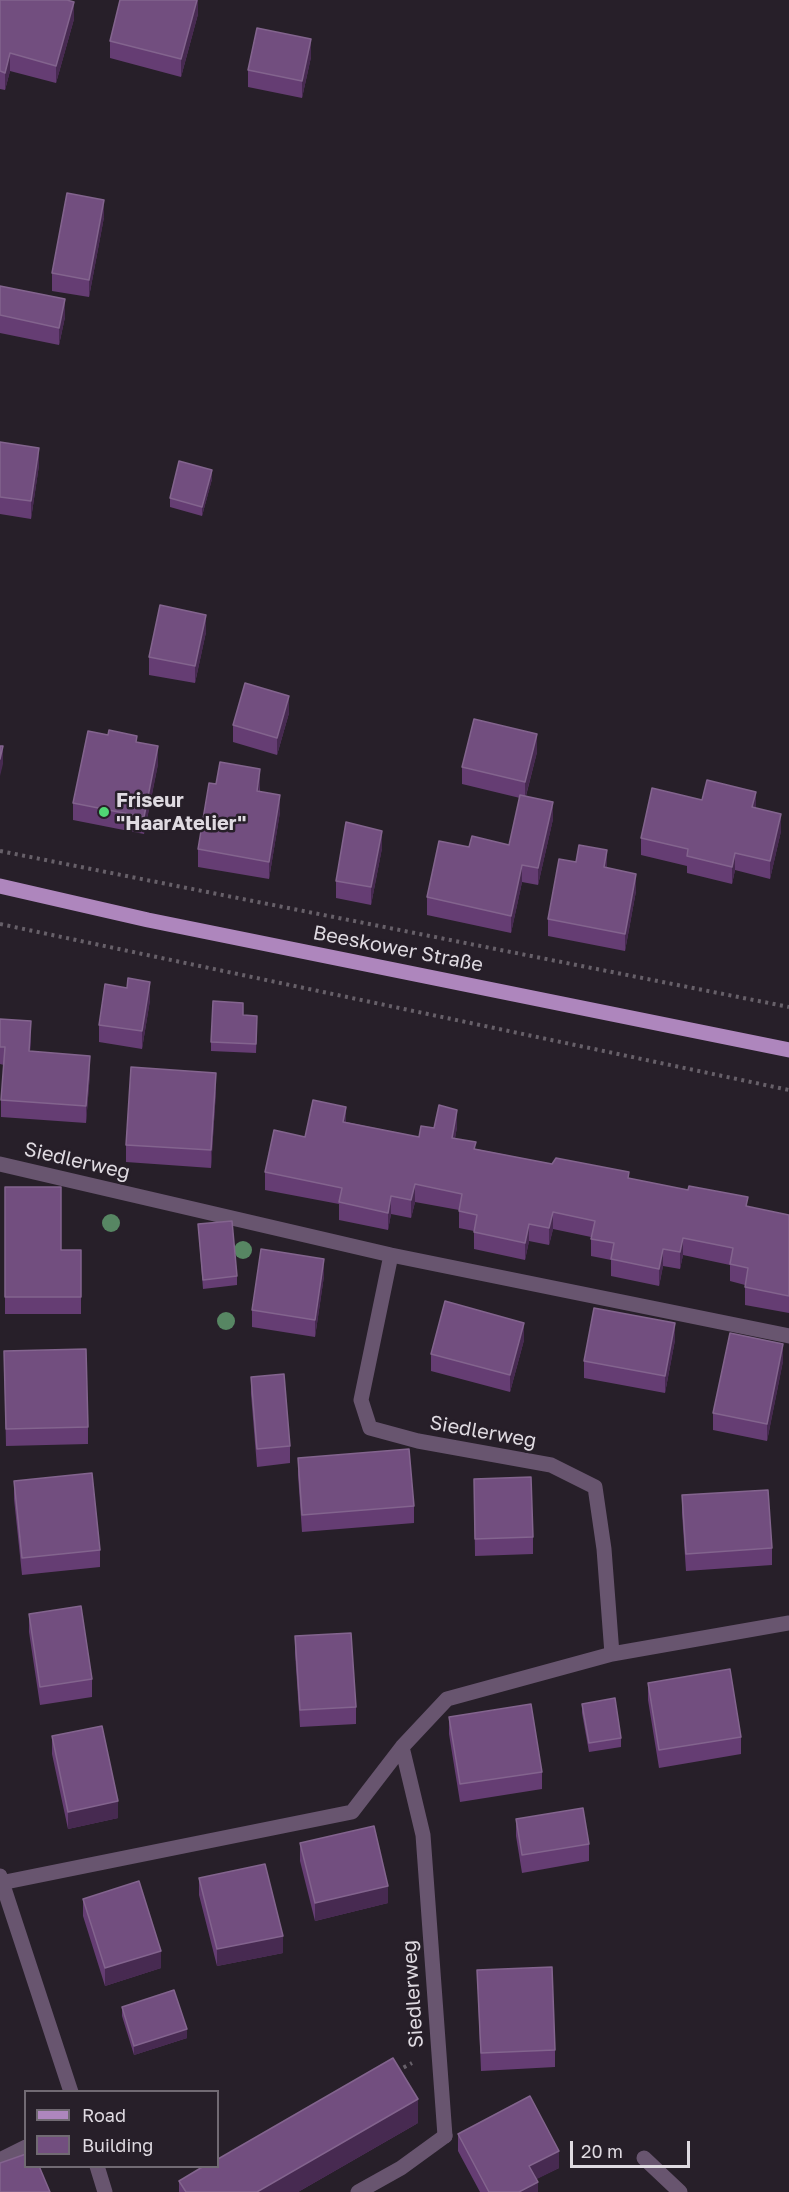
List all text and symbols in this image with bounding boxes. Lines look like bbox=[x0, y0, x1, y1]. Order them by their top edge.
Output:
place label: Friseur "HaarAtelier" bbox=[116, 789, 246, 836]
marker: Friseur "HaarAtelier" bbox=[97, 805, 111, 819]
street label: Beeskower Straße bbox=[311, 921, 485, 977]
street label: Siedlerweg bbox=[22, 1137, 132, 1185]
street label: Siedlerweg bbox=[428, 1411, 538, 1453]
street label: Siedlerweg bbox=[397, 1939, 429, 2049]
legend bbox=[24, 2090, 219, 2168]
text: Road bbox=[82, 2104, 126, 2126]
scale bar bbox=[573, 2129, 693, 2167]
text: Building bbox=[82, 2134, 153, 2156]
text: 20 m bbox=[581, 2140, 623, 2162]

